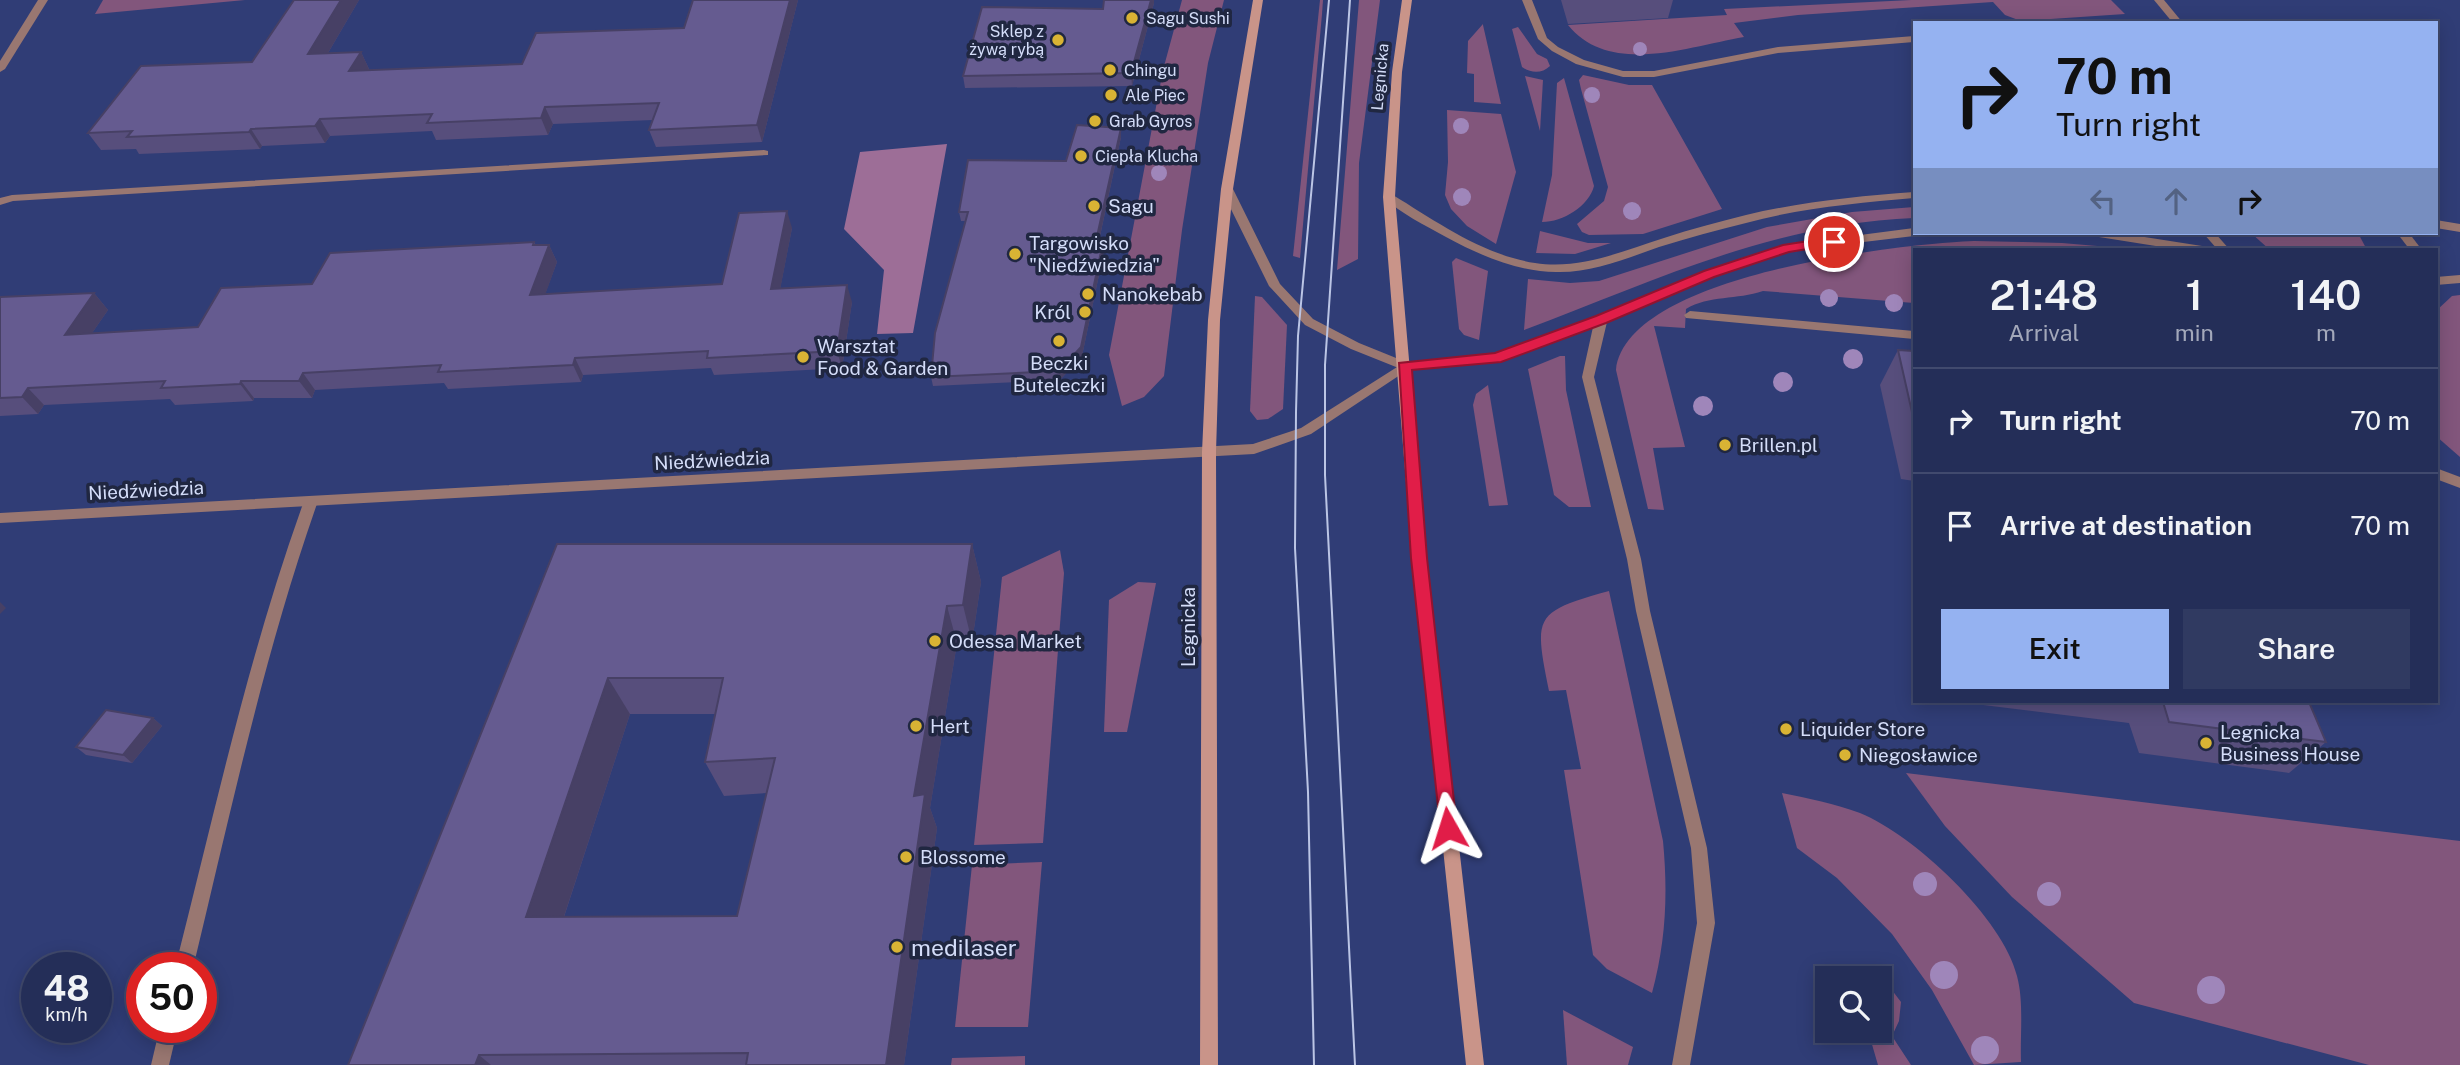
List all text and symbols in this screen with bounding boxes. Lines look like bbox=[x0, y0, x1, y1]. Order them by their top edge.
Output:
place label: Sagu Sushi bbox=[1146, 9, 1230, 28]
marker: Sagu Sushi bbox=[1124, 10, 1140, 26]
place label: Sklep z żywą rybą bbox=[969, 22, 1044, 59]
marker: Sklep z żywą rybą bbox=[1050, 32, 1066, 48]
street label: Legnicka bbox=[1368, 43, 1392, 111]
text: 70 m bbox=[2056, 47, 2173, 105]
icon: right bbox=[1941, 49, 2032, 140]
place label: Chingu bbox=[1124, 61, 1177, 80]
marker: Chingu bbox=[1102, 62, 1118, 78]
place label: Ale Piec bbox=[1125, 86, 1186, 105]
marker: Ale Piec bbox=[1103, 87, 1119, 103]
text: Turn right bbox=[2056, 106, 2201, 143]
place label: Grab Gyros bbox=[1109, 112, 1192, 131]
marker: Grab Gyros bbox=[1087, 113, 1103, 129]
place label: Ciepła Klucha bbox=[1095, 147, 1198, 166]
marker: Ciepła Klucha bbox=[1073, 148, 1089, 164]
icon: left bbox=[2084, 182, 2122, 220]
icon: ahead bbox=[2157, 182, 2195, 220]
icon: right bbox=[2230, 182, 2268, 220]
place label: Sagu bbox=[1108, 195, 1154, 217]
marker: Sagu bbox=[1086, 198, 1102, 214]
pin bbox=[1804, 212, 1864, 272]
icon: arrive bbox=[1815, 223, 1853, 261]
place label: Targowisko "Niedźwiedzia" bbox=[1029, 232, 1160, 276]
marker: Targowisko "Niedźwiedzia" bbox=[1007, 246, 1023, 262]
text: 21:48 bbox=[1990, 270, 2098, 319]
text: 1 bbox=[2185, 270, 2203, 319]
text: 140 bbox=[2290, 270, 2361, 319]
place label: Nanokebab bbox=[1102, 283, 1203, 305]
marker: Nanokebab bbox=[1080, 286, 1096, 302]
place label: Król bbox=[1034, 301, 1071, 323]
marker: Król bbox=[1077, 304, 1093, 320]
text: Arrival bbox=[2008, 319, 2079, 346]
text: min bbox=[2175, 319, 2214, 346]
text: m bbox=[2316, 319, 2336, 346]
marker: Beczki Buteleczki bbox=[1051, 333, 1067, 349]
place label: Warsztat Food & Garden bbox=[817, 335, 948, 379]
marker: Warsztat Food & Garden bbox=[795, 349, 811, 365]
place label: Beczki Buteleczki bbox=[1013, 352, 1105, 396]
icon: right bbox=[1941, 402, 1979, 440]
text: Turn right bbox=[2000, 405, 2122, 436]
text: 70 m bbox=[2350, 405, 2410, 436]
place label: Brillen.pl bbox=[1739, 434, 1818, 456]
marker: Brillen.pl bbox=[1717, 437, 1733, 453]
street label: Niedźwiedzia bbox=[653, 446, 771, 474]
street label: Niedźwiedzia bbox=[87, 476, 205, 504]
icon: arrive bbox=[1941, 507, 1979, 545]
text: Arrive at destination bbox=[2000, 510, 2252, 541]
text: 70 m bbox=[2350, 510, 2410, 541]
street label: Legnicka bbox=[1177, 587, 1199, 667]
button: Exit bbox=[1941, 609, 2169, 689]
button: Share bbox=[2183, 609, 2410, 689]
place label: Odessa Market bbox=[949, 630, 1082, 652]
marker: Odessa Market bbox=[927, 633, 943, 649]
place label: Hert bbox=[930, 715, 970, 737]
marker: Hert bbox=[908, 718, 924, 734]
place label: Liquider Store bbox=[1800, 718, 1925, 740]
marker: Liquider Store bbox=[1778, 721, 1794, 737]
place label: Legnicka Business House bbox=[2220, 721, 2360, 765]
marker: Legnicka Business House bbox=[2198, 735, 2214, 751]
place label: Niegosławice bbox=[1859, 744, 1978, 766]
marker: Niegosławice bbox=[1837, 747, 1853, 763]
position arrow bbox=[1411, 791, 1485, 865]
place label: Blossome bbox=[920, 846, 1006, 868]
marker: Blossome bbox=[898, 849, 914, 865]
place label: medilaser bbox=[911, 934, 1017, 961]
marker: medilaser bbox=[889, 939, 905, 955]
speed limit sign: 50 bbox=[126, 952, 217, 1043]
map controls bbox=[1815, 966, 1892, 1043]
button: search bbox=[1815, 966, 1892, 1043]
text: 48 bbox=[43, 968, 90, 1009]
text: km/h bbox=[45, 1004, 88, 1025]

